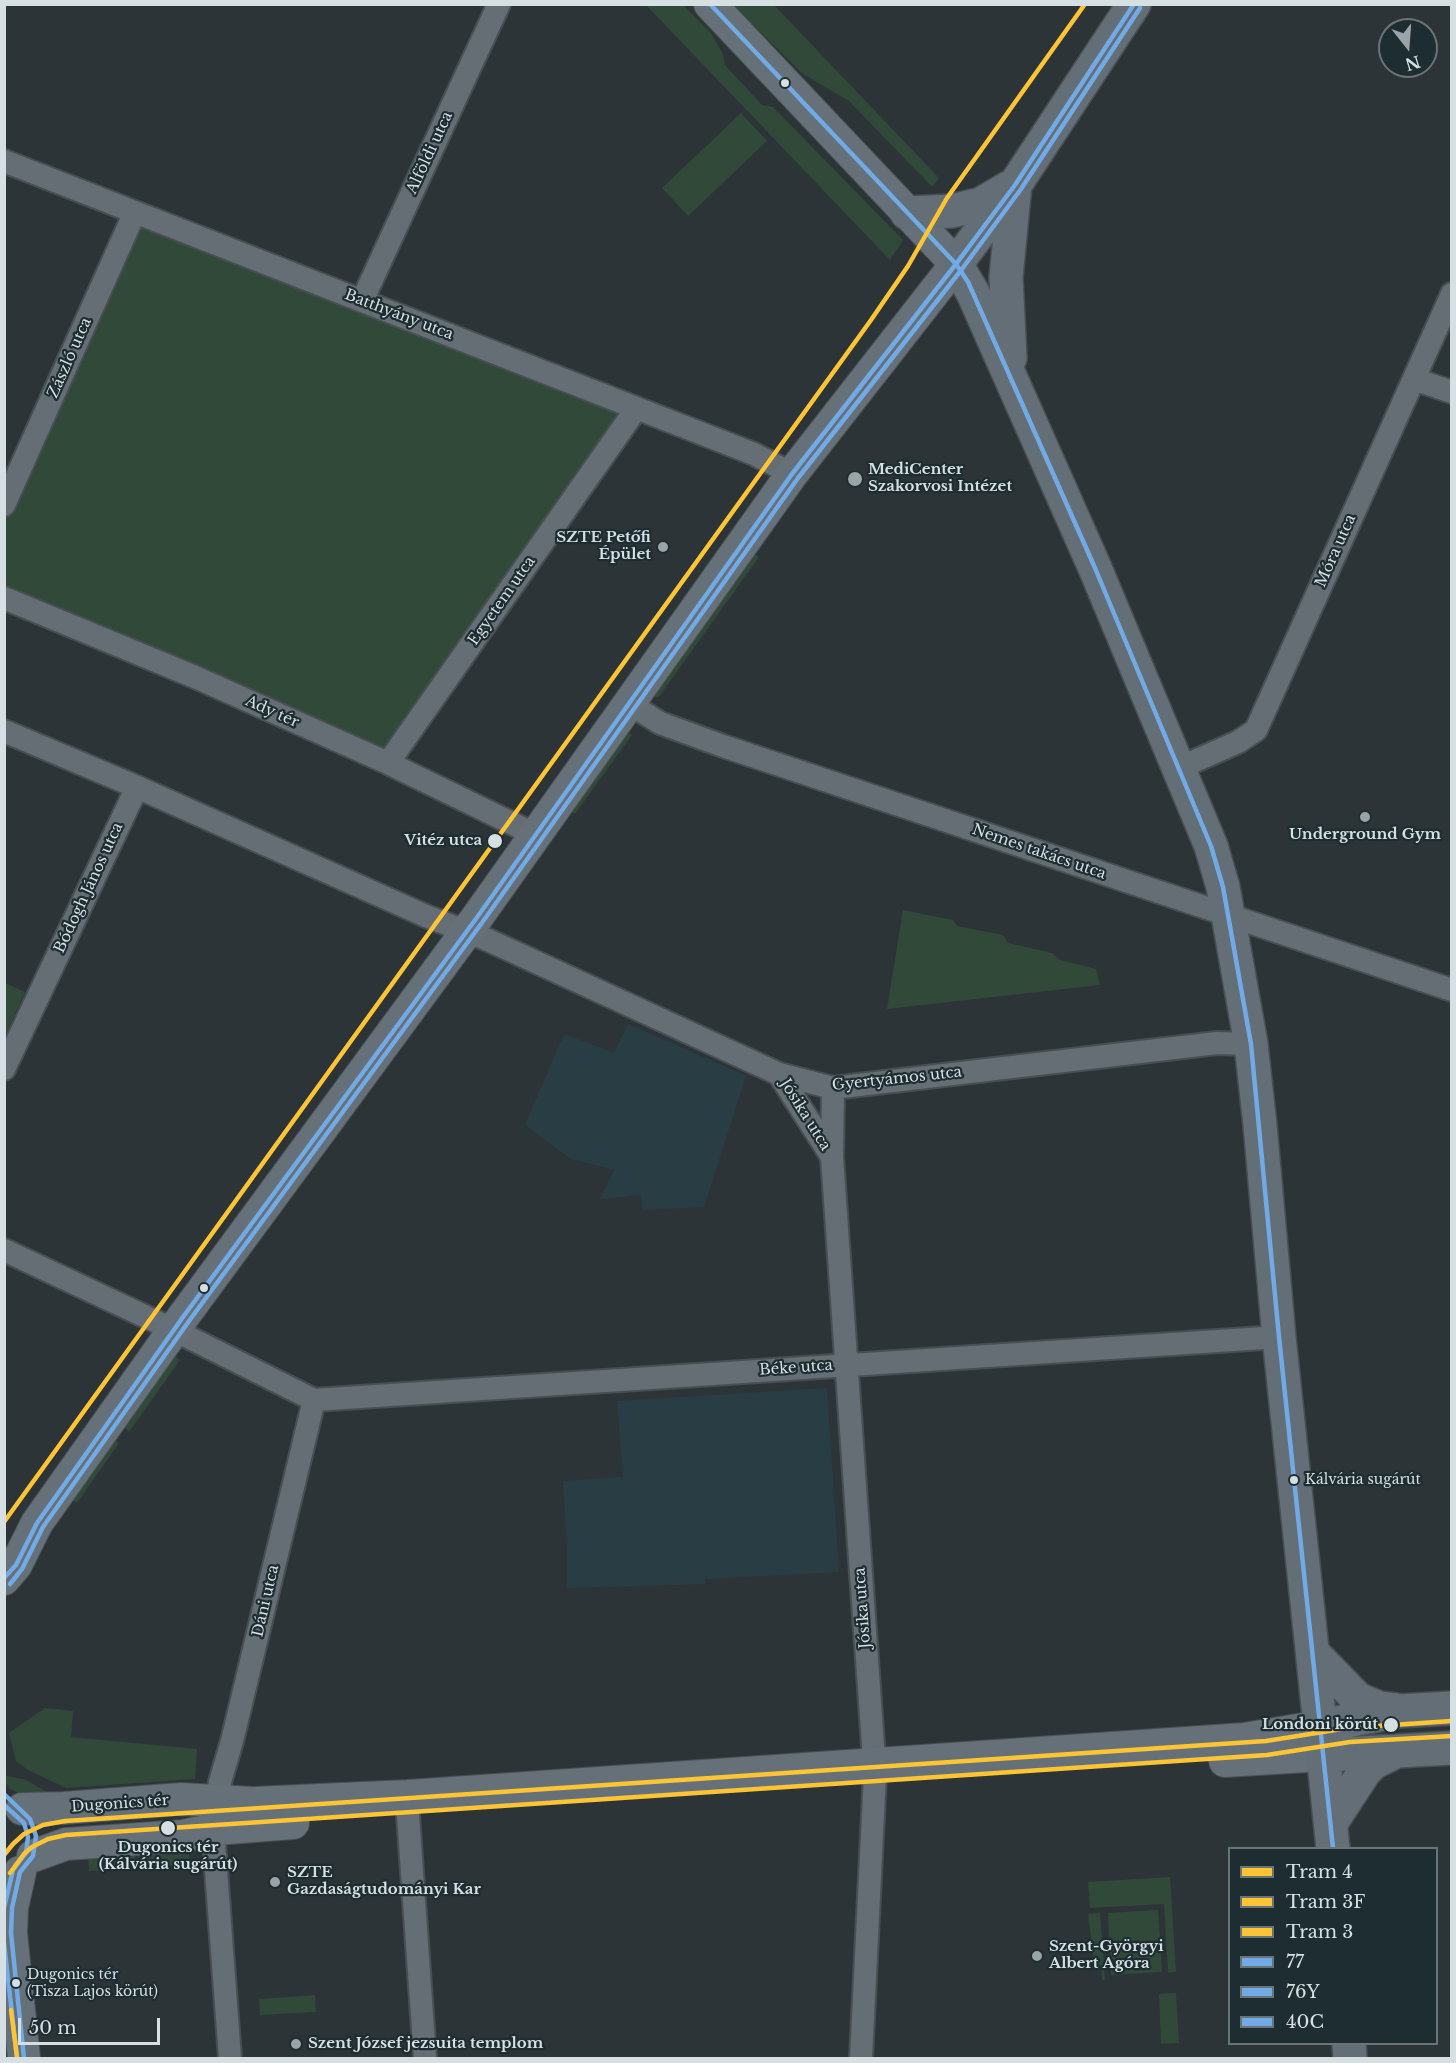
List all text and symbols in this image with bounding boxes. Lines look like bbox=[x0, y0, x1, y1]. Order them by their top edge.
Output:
north arrow bbox=[1378, 18, 1438, 78]
text: N bbox=[1403, 52, 1423, 75]
unlabelled marker bbox=[779, 77, 791, 89]
street label: Alföldi utca bbox=[403, 109, 457, 197]
street label: Batthyány utca bbox=[342, 286, 456, 344]
street label: Zászló utca bbox=[44, 315, 96, 401]
place label: MediCenter Szakorvosi Intézet bbox=[868, 461, 1012, 496]
marker: MediCenter Szakorvosi Intézet bbox=[846, 470, 864, 488]
street label: Móra utca bbox=[1312, 512, 1360, 590]
place label: SZTE Petőfi Épület bbox=[556, 529, 651, 564]
marker: SZTE Petőfi Épület bbox=[656, 540, 670, 554]
street label: Egyetem utca bbox=[465, 553, 539, 649]
street label: Ady tér bbox=[242, 692, 302, 732]
marker: Underground Gym bbox=[1358, 810, 1372, 824]
street label: Bódogh János utca bbox=[51, 820, 127, 956]
street label: Nemes takács utca bbox=[970, 821, 1108, 883]
place label: Underground Gym bbox=[1289, 826, 1441, 844]
place label: Vitéz utca bbox=[404, 832, 482, 850]
marker: Vitéz utca bbox=[486, 832, 504, 850]
street label: Gyertyámos utca bbox=[831, 1063, 963, 1095]
street label: Jósika utca bbox=[776, 1076, 834, 1154]
unlabelled marker bbox=[198, 1282, 210, 1294]
street label: Béke utca bbox=[759, 1356, 833, 1380]
place label: Kálvária sugárút bbox=[1305, 1472, 1421, 1488]
marker: Kálvária sugárút bbox=[1288, 1474, 1300, 1486]
street label: Dáni utca bbox=[249, 1563, 283, 1639]
street label: Jósika utca bbox=[851, 1567, 875, 1649]
place label: Londoni körút bbox=[1262, 1716, 1378, 1734]
marker: Londoni körút bbox=[1382, 1716, 1400, 1734]
street label: Dugonics tér bbox=[70, 1792, 170, 1816]
marker: Dugonics tér (Kálvária sugárút) bbox=[159, 1819, 177, 1837]
place label: Dugonics tér (Kálvária sugárút) bbox=[99, 1839, 237, 1874]
legend bbox=[1228, 1847, 1438, 2045]
text: Tram 4 bbox=[1286, 1861, 1353, 1883]
place label: SZTE Gazdaságtudományi Kar bbox=[287, 1864, 481, 1899]
marker: SZTE Gazdaságtudományi Kar bbox=[268, 1875, 282, 1889]
text: Tram 3F bbox=[1286, 1891, 1365, 1913]
text: Tram 3 bbox=[1286, 1921, 1353, 1943]
place label: Szent-Györgyi Albert Agóra bbox=[1049, 1938, 1164, 1973]
marker: Szent-Györgyi Albert Agóra bbox=[1030, 1949, 1044, 1963]
text: 77 bbox=[1286, 1951, 1304, 1973]
place label: Dugonics tér (Tisza Lajos körút) bbox=[27, 1967, 158, 2000]
marker: Dugonics tér (Tisza Lajos körút) bbox=[10, 1977, 22, 1989]
text: 76Y bbox=[1286, 1981, 1320, 2003]
scale bar bbox=[21, 2006, 164, 2044]
text: 40C bbox=[1286, 2011, 1324, 2033]
text: 50 m bbox=[29, 2017, 77, 2039]
place label: Szent József jezsuita templom bbox=[308, 2035, 543, 2053]
marker: Szent József jezsuita templom bbox=[289, 2037, 303, 2051]

